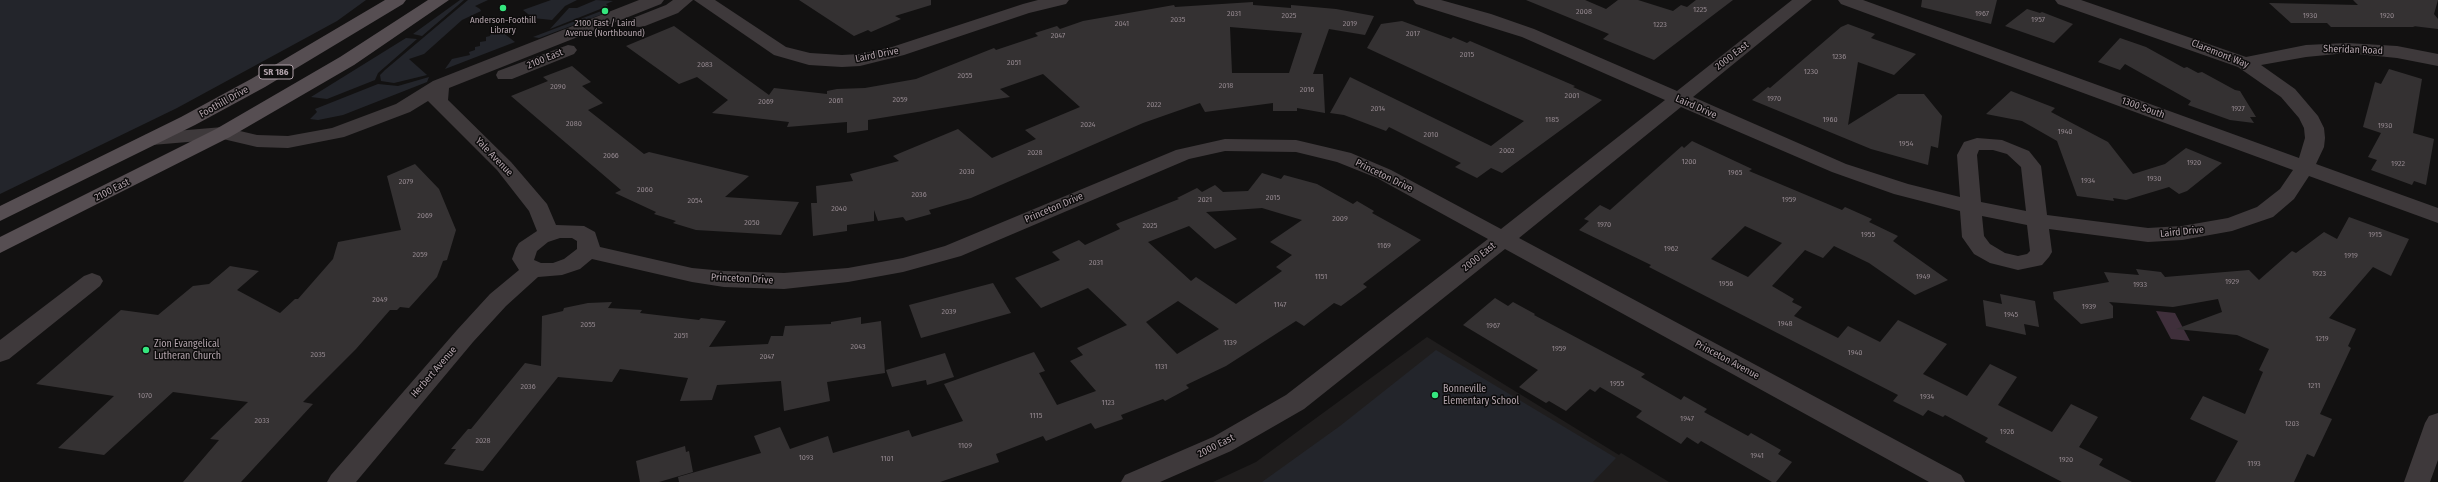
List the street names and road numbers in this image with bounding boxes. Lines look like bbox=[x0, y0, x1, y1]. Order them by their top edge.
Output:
street label: Claremont Way bbox=[2190, 37, 2250, 71]
street label: 2000 East bbox=[1713, 39, 1751, 73]
street label: Sheridan Road bbox=[2323, 43, 2383, 57]
street label: Laird Drive bbox=[854, 45, 900, 65]
street label: 2100 East bbox=[525, 46, 565, 72]
road number: SR 186 bbox=[259, 65, 293, 79]
street label: Foothill Drive bbox=[197, 84, 251, 120]
street label: Laird Drive bbox=[1674, 93, 1718, 121]
street label: 1300 South bbox=[2120, 95, 2166, 121]
street label: Yale Avenue bbox=[473, 135, 515, 179]
street label: Princeton Drive bbox=[1353, 157, 1415, 195]
street label: 2100 East bbox=[92, 176, 132, 204]
street label: Princeton Drive bbox=[1023, 190, 1085, 226]
street label: Laird Drive bbox=[2160, 224, 2204, 240]
street label: 2000 East bbox=[1460, 240, 1498, 274]
street label: Princeton Drive bbox=[710, 271, 774, 287]
street label: Princeton Avenue bbox=[1693, 338, 1761, 382]
street label: Herbert Avenue bbox=[409, 344, 459, 400]
street label: 2000 East bbox=[1196, 432, 1236, 460]

